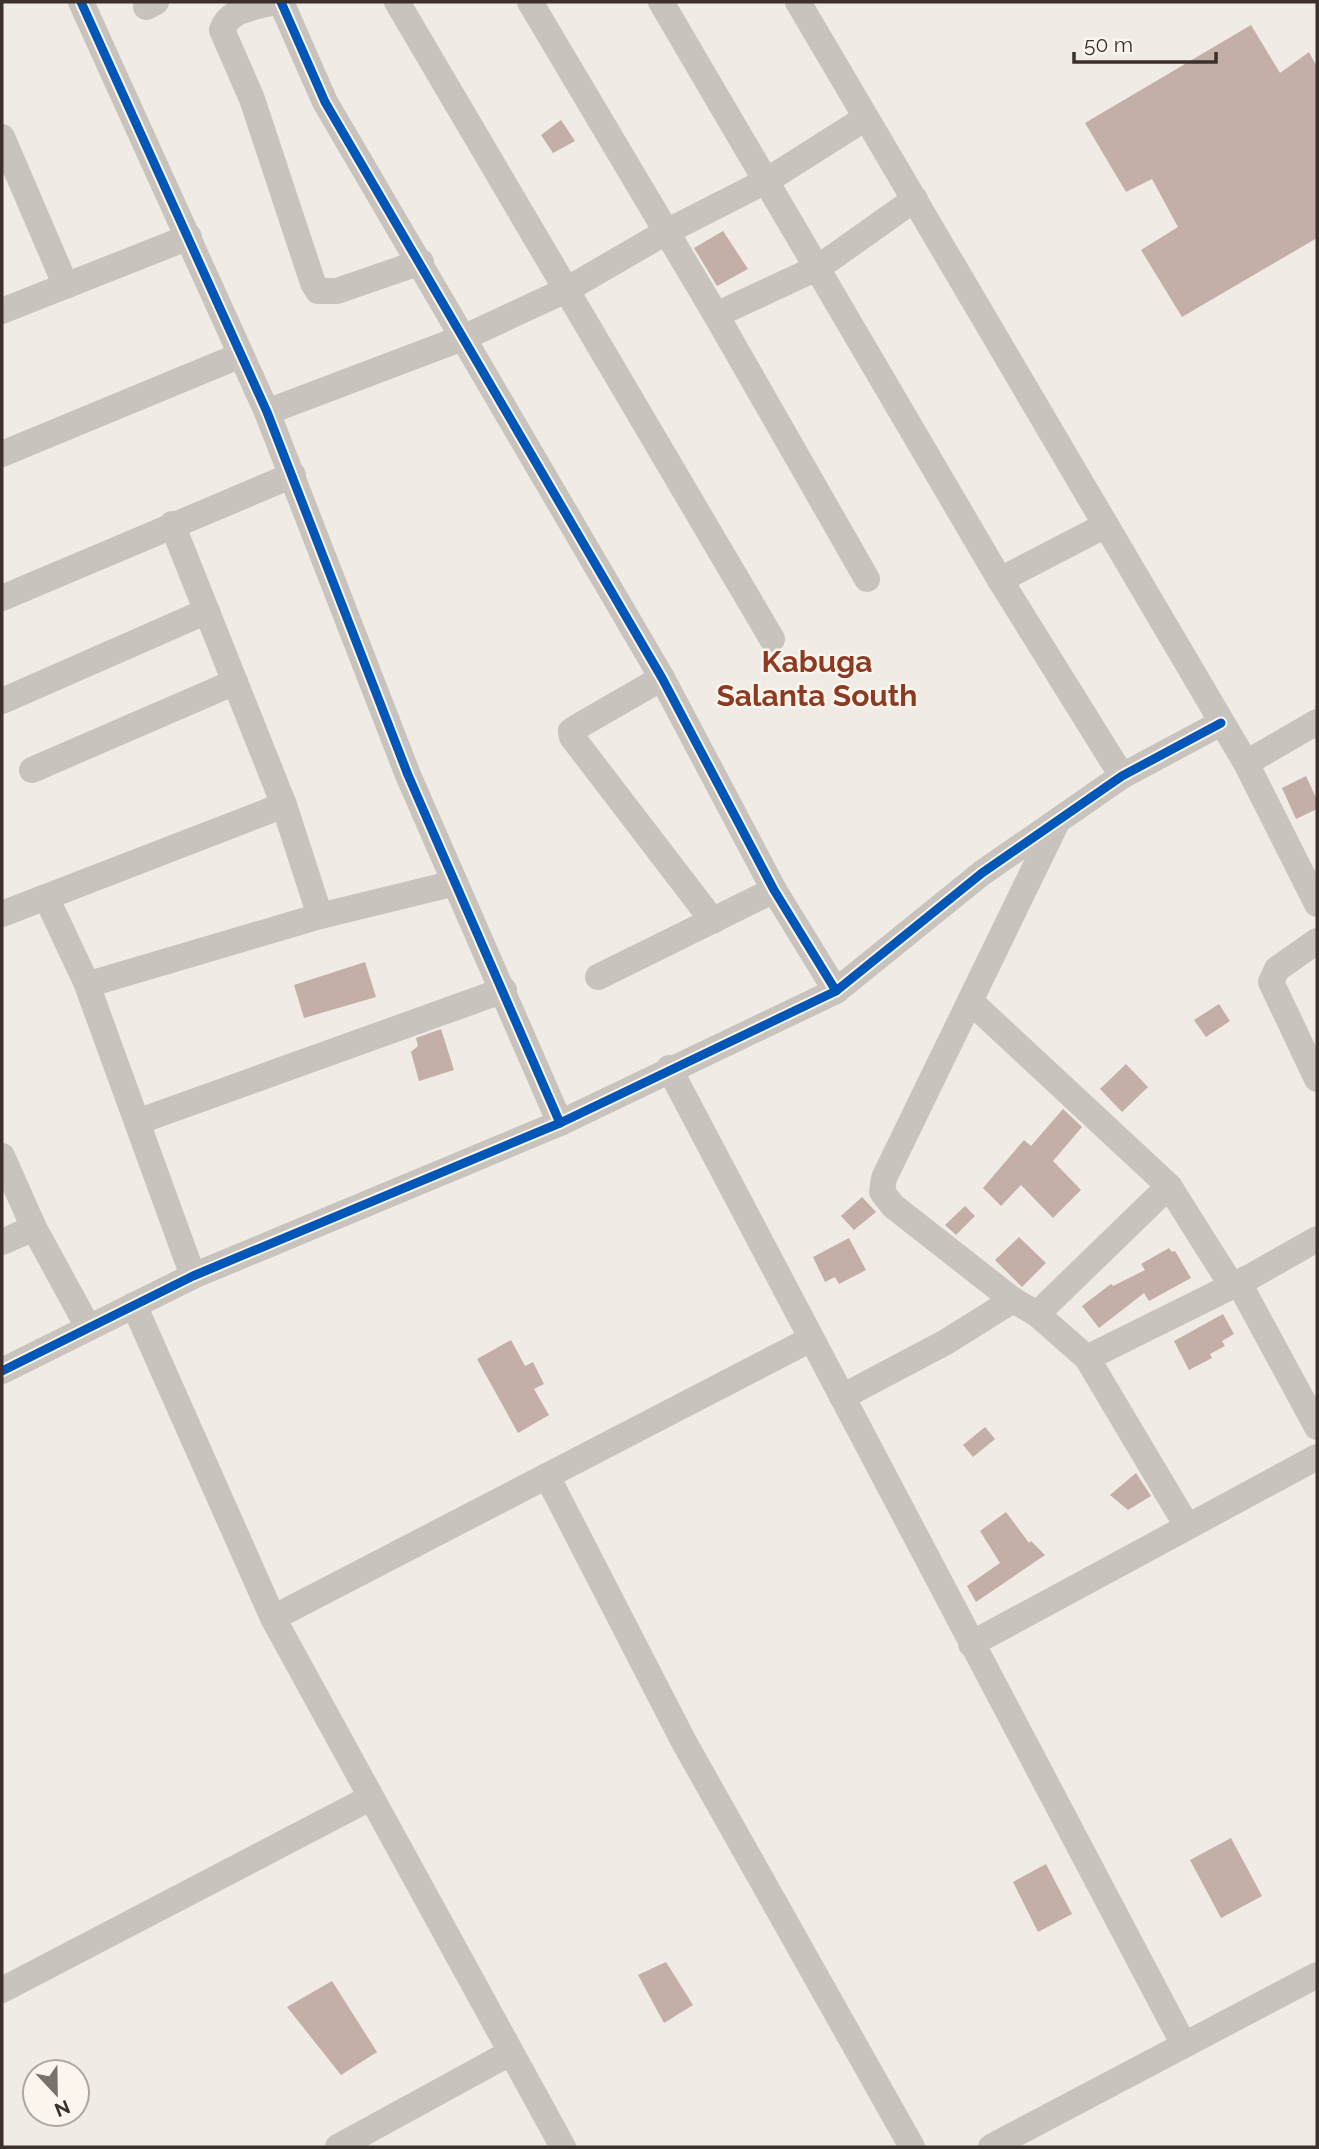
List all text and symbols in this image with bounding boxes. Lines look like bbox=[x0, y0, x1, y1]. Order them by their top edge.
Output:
scale bar bbox=[1074, 21, 1216, 65]
text: 50 m bbox=[1084, 32, 1133, 57]
district label: Kabuga Salanta South bbox=[717, 644, 917, 713]
north arrow bbox=[21, 2058, 91, 2128]
text: N bbox=[52, 2096, 73, 2122]

